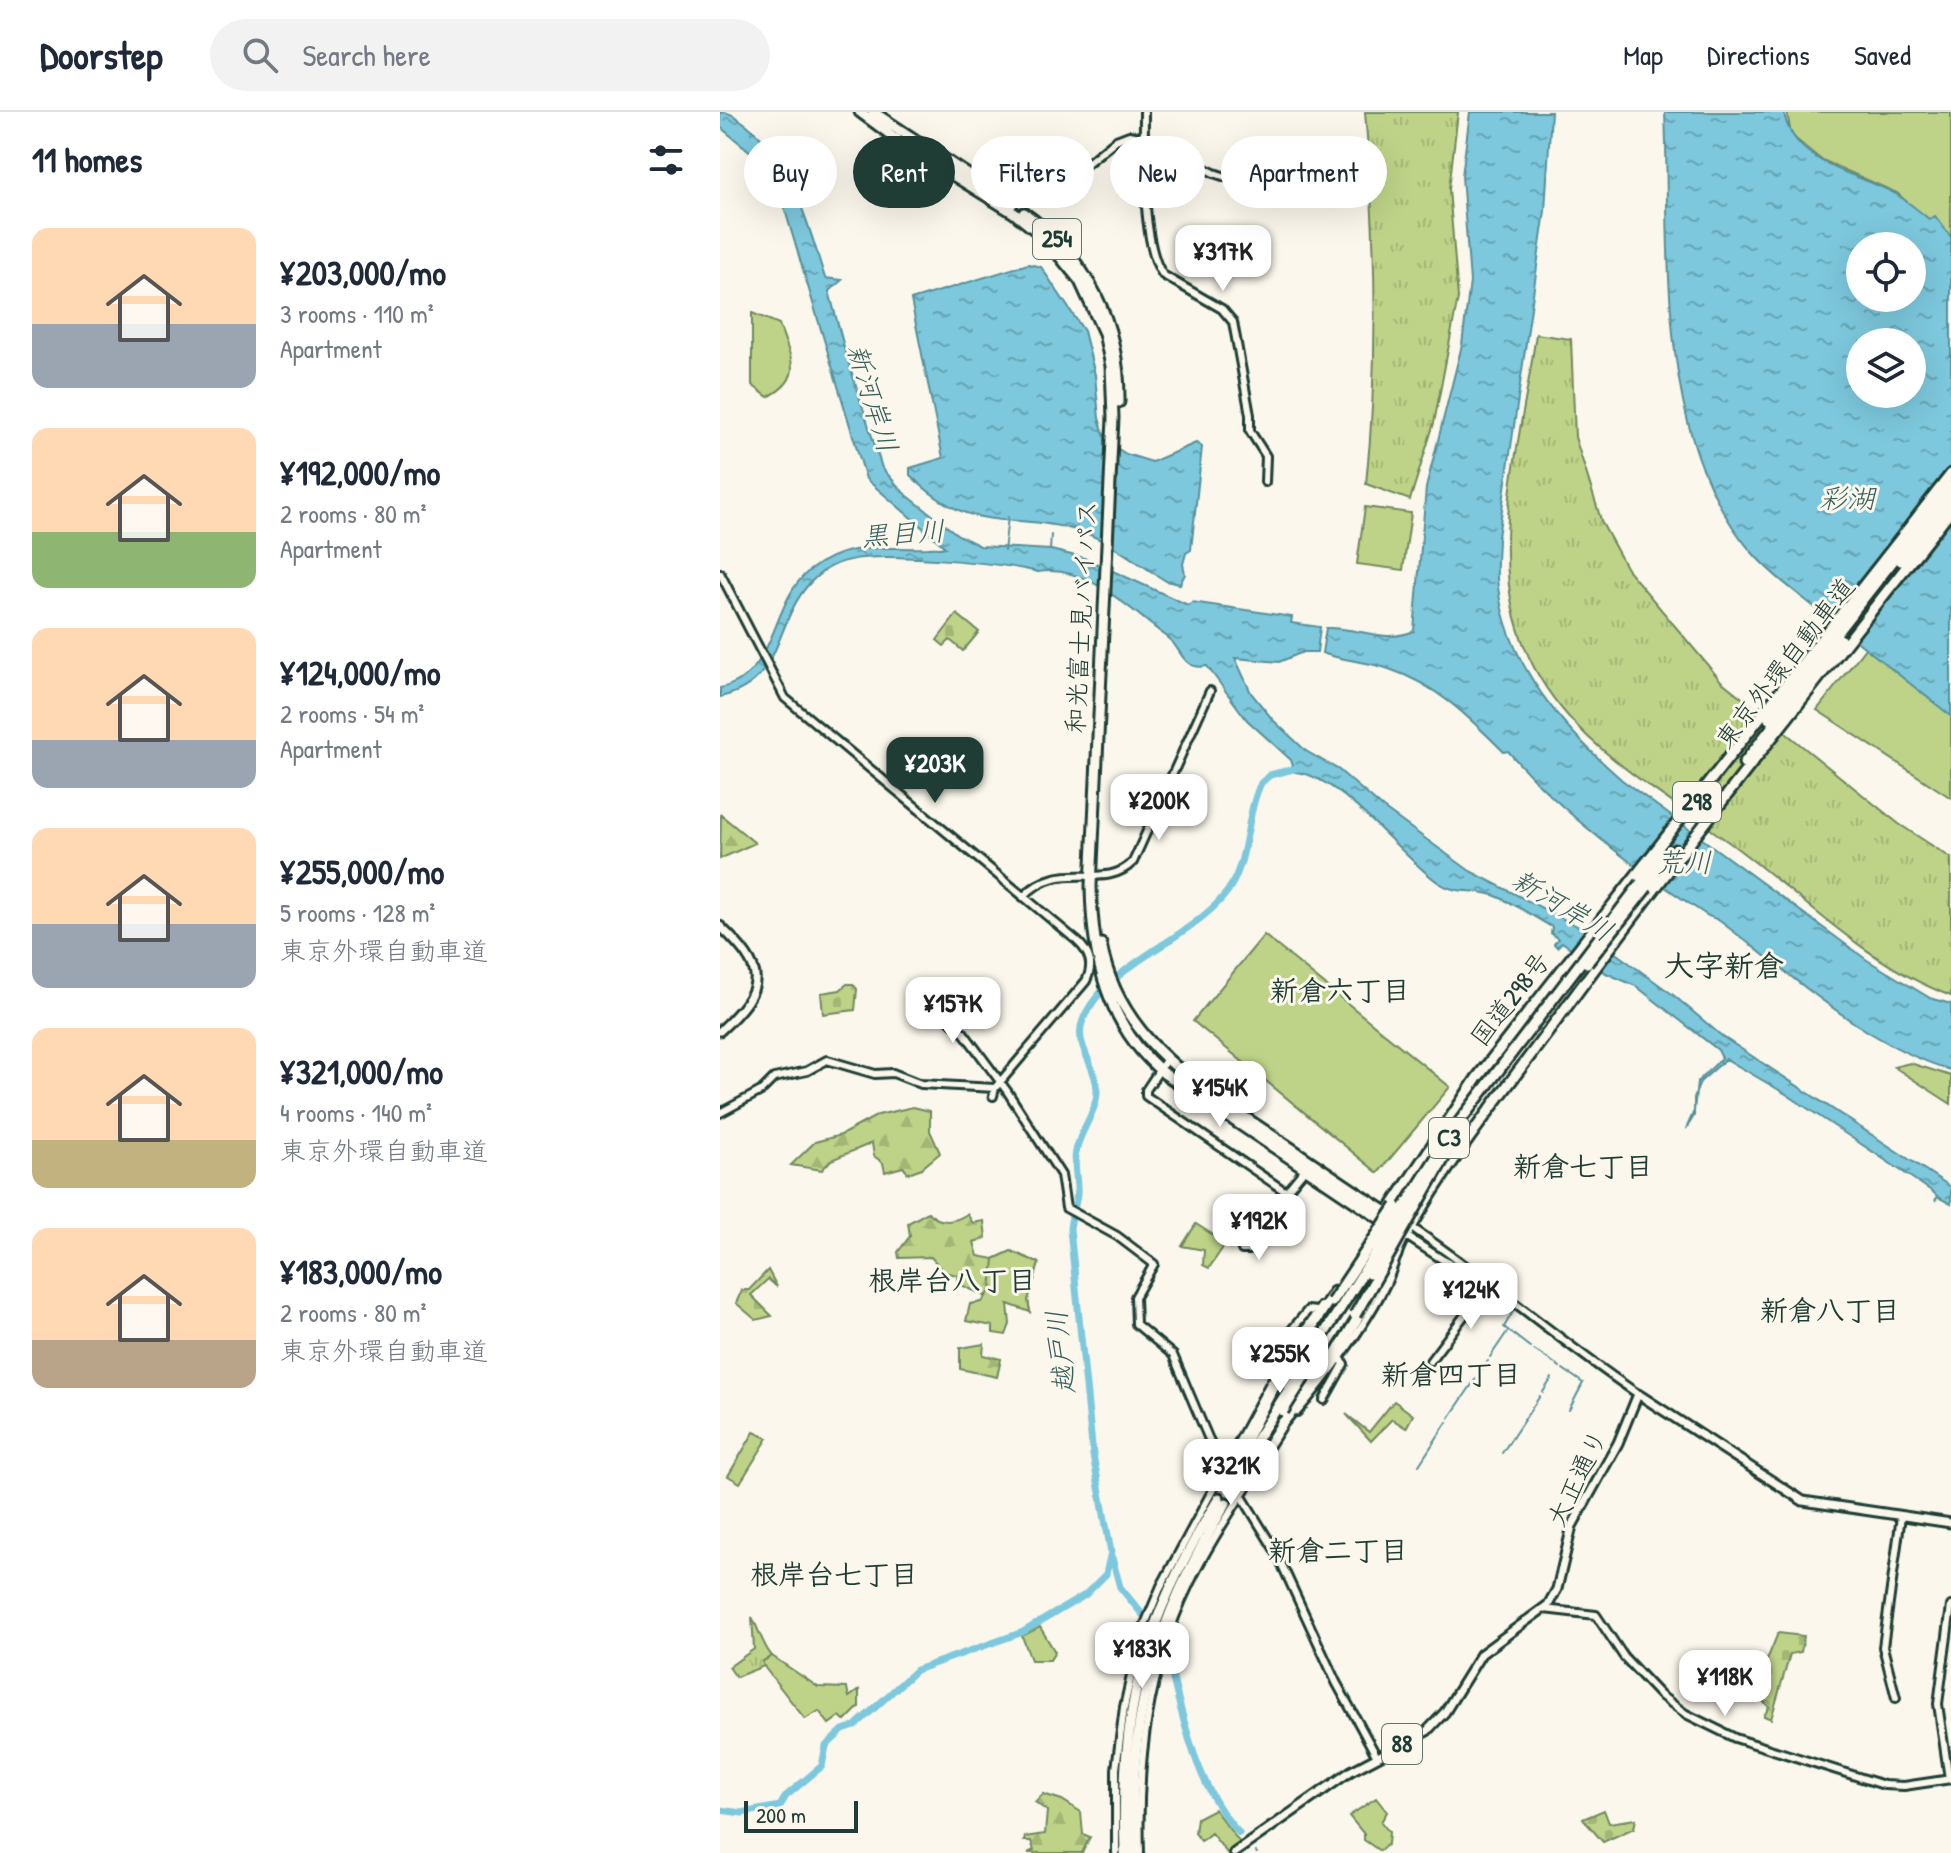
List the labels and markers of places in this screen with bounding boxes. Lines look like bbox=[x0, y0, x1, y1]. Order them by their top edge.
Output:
pin: ¥317K bbox=[1167, 225, 1279, 293]
pin: ¥203K bbox=[879, 737, 991, 805]
pin: ¥200K bbox=[1103, 774, 1215, 842]
pin: ¥157K bbox=[897, 977, 1009, 1045]
pin: ¥154K bbox=[1164, 1061, 1276, 1129]
pin: ¥192K bbox=[1203, 1194, 1315, 1262]
pin: ¥124K bbox=[1415, 1263, 1527, 1331]
pin: ¥255K bbox=[1224, 1327, 1336, 1395]
pin: ¥321K bbox=[1175, 1439, 1287, 1507]
pin: ¥183K bbox=[1086, 1622, 1198, 1690]
pin: ¥118K bbox=[1669, 1650, 1781, 1718]

